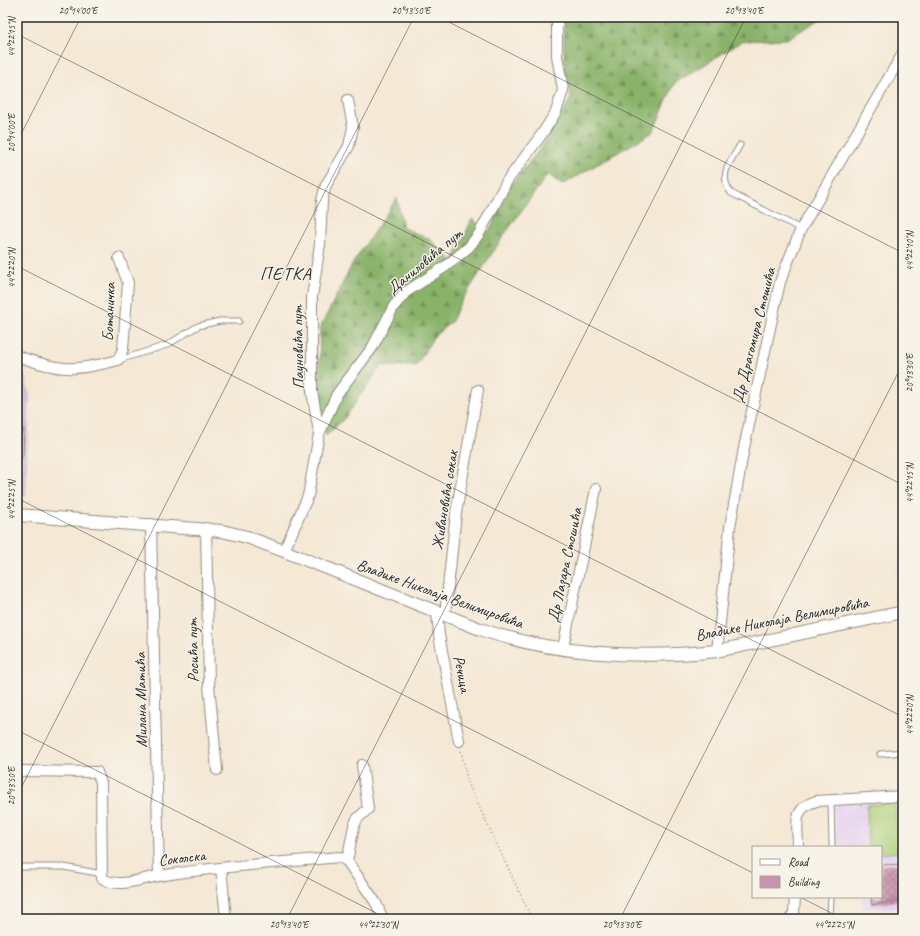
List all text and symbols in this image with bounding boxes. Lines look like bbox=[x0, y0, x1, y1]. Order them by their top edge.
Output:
text: 20°14'00"E bbox=[59, 4, 99, 17]
text: 20°13'50"E bbox=[392, 4, 432, 17]
text: 20°13'40"E bbox=[725, 4, 765, 17]
text: 44°22'15"N bbox=[5, 15, 18, 57]
text: 20°14'00"E bbox=[5, 112, 18, 152]
street label: Даниловића пут bbox=[383, 223, 468, 299]
text: 44°22'10"N bbox=[903, 229, 916, 271]
text: 44°22'20"N bbox=[5, 246, 18, 288]
district label: ПЕТКА bbox=[260, 263, 312, 285]
street label: Др Драгомира Стошића bbox=[728, 265, 781, 404]
street label: Ботаничка bbox=[98, 281, 120, 342]
street label: Пауновића пут bbox=[287, 304, 309, 389]
text: 20°13'30"E bbox=[903, 352, 916, 392]
street label: Живановића сокак bbox=[427, 448, 463, 551]
text: 44°22'15"N bbox=[903, 461, 916, 503]
text: 44°22'25"N bbox=[5, 478, 18, 520]
street label: Др Лазара Стошића bbox=[543, 505, 587, 624]
street label: Владике Николаја Велимировића bbox=[354, 555, 527, 634]
street label: Владике Николаја Велимировића bbox=[694, 592, 871, 646]
street label: Росића пут bbox=[182, 616, 204, 682]
street label: Милана Матића bbox=[130, 651, 152, 748]
street label: Речица bbox=[449, 654, 476, 696]
text: 44°22'20"N bbox=[903, 693, 916, 735]
text: 20°13'50"E bbox=[5, 765, 18, 805]
street label: Соколска bbox=[157, 845, 208, 871]
legend bbox=[752, 846, 882, 898]
text: Road bbox=[788, 854, 810, 870]
text: Building bbox=[788, 874, 820, 890]
text: 20°13'40"E bbox=[270, 918, 310, 931]
text: 44°22'30"N bbox=[358, 918, 400, 931]
text: 20°13'30"E bbox=[603, 918, 643, 931]
text: 44°22'25"N bbox=[814, 918, 856, 931]

